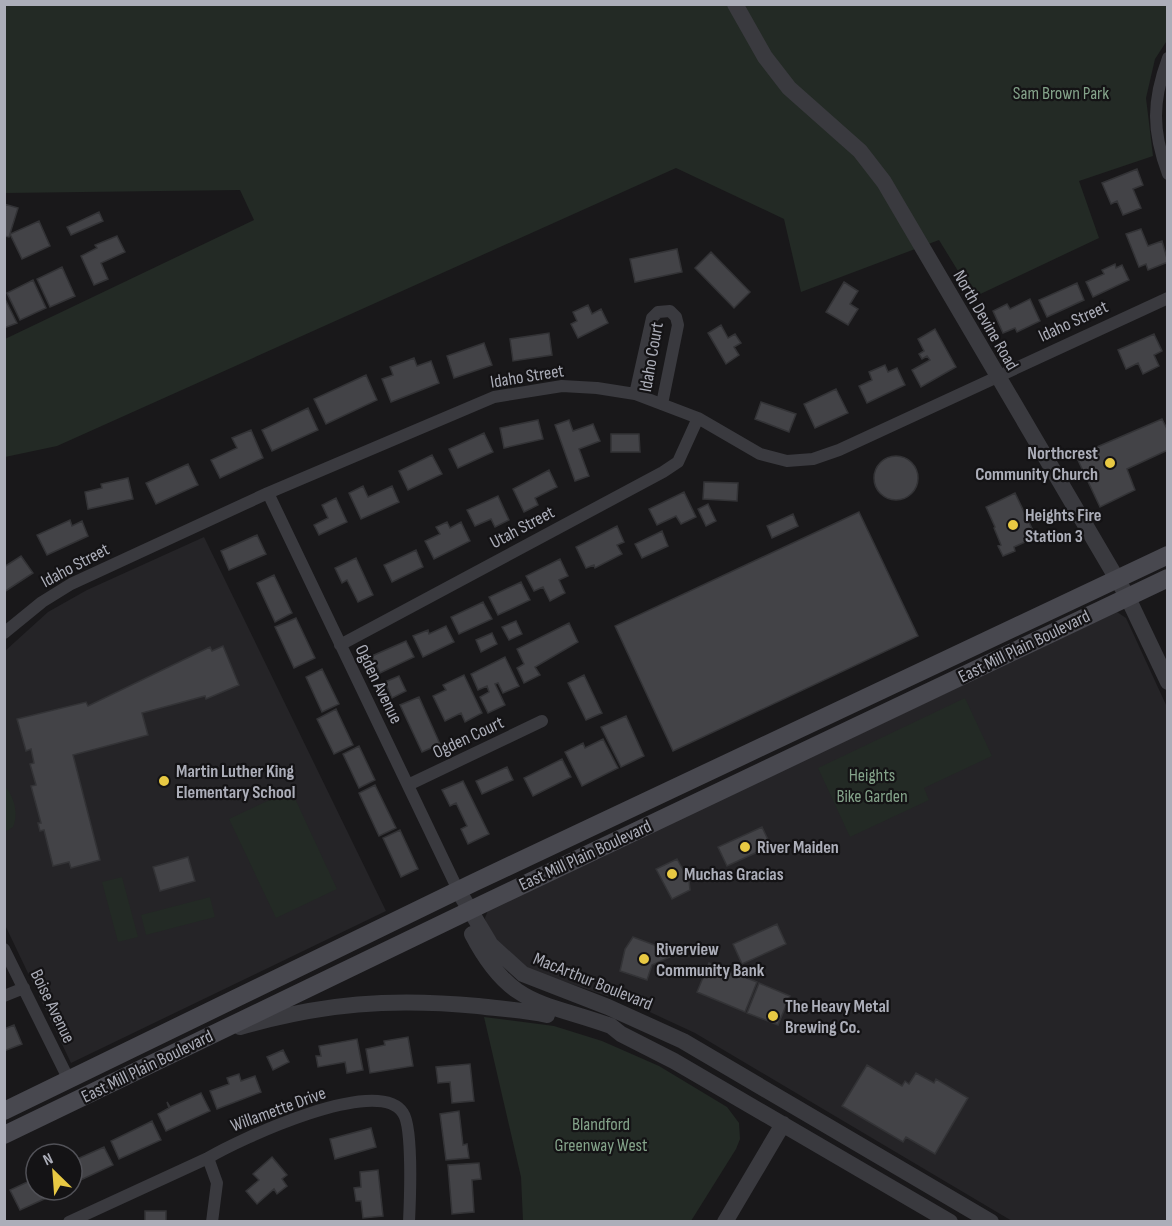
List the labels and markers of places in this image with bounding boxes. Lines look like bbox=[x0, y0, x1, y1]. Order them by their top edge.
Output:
place label: Northcrest Community Church bbox=[975, 443, 1098, 485]
marker: Northcrest Community Church bbox=[1103, 456, 1117, 470]
place label: Heights Fire Station 3 bbox=[1025, 505, 1102, 547]
marker: Heights Fire Station 3 bbox=[1006, 518, 1020, 532]
place label: Martin Luther King Elementary School bbox=[176, 761, 295, 803]
marker: Martin Luther King Elementary School bbox=[157, 774, 171, 788]
place label: River Maiden bbox=[757, 837, 839, 858]
marker: River Maiden bbox=[738, 840, 752, 854]
place label: Muchas Gracias bbox=[684, 864, 784, 885]
marker: Muchas Gracias bbox=[665, 867, 679, 881]
place label: Riverview Community Bank bbox=[656, 939, 765, 981]
marker: Riverview Community Bank bbox=[637, 952, 651, 966]
place label: The Heavy Metal Brewing Co. bbox=[785, 996, 890, 1038]
marker: The Heavy Metal Brewing Co. bbox=[766, 1009, 780, 1023]

